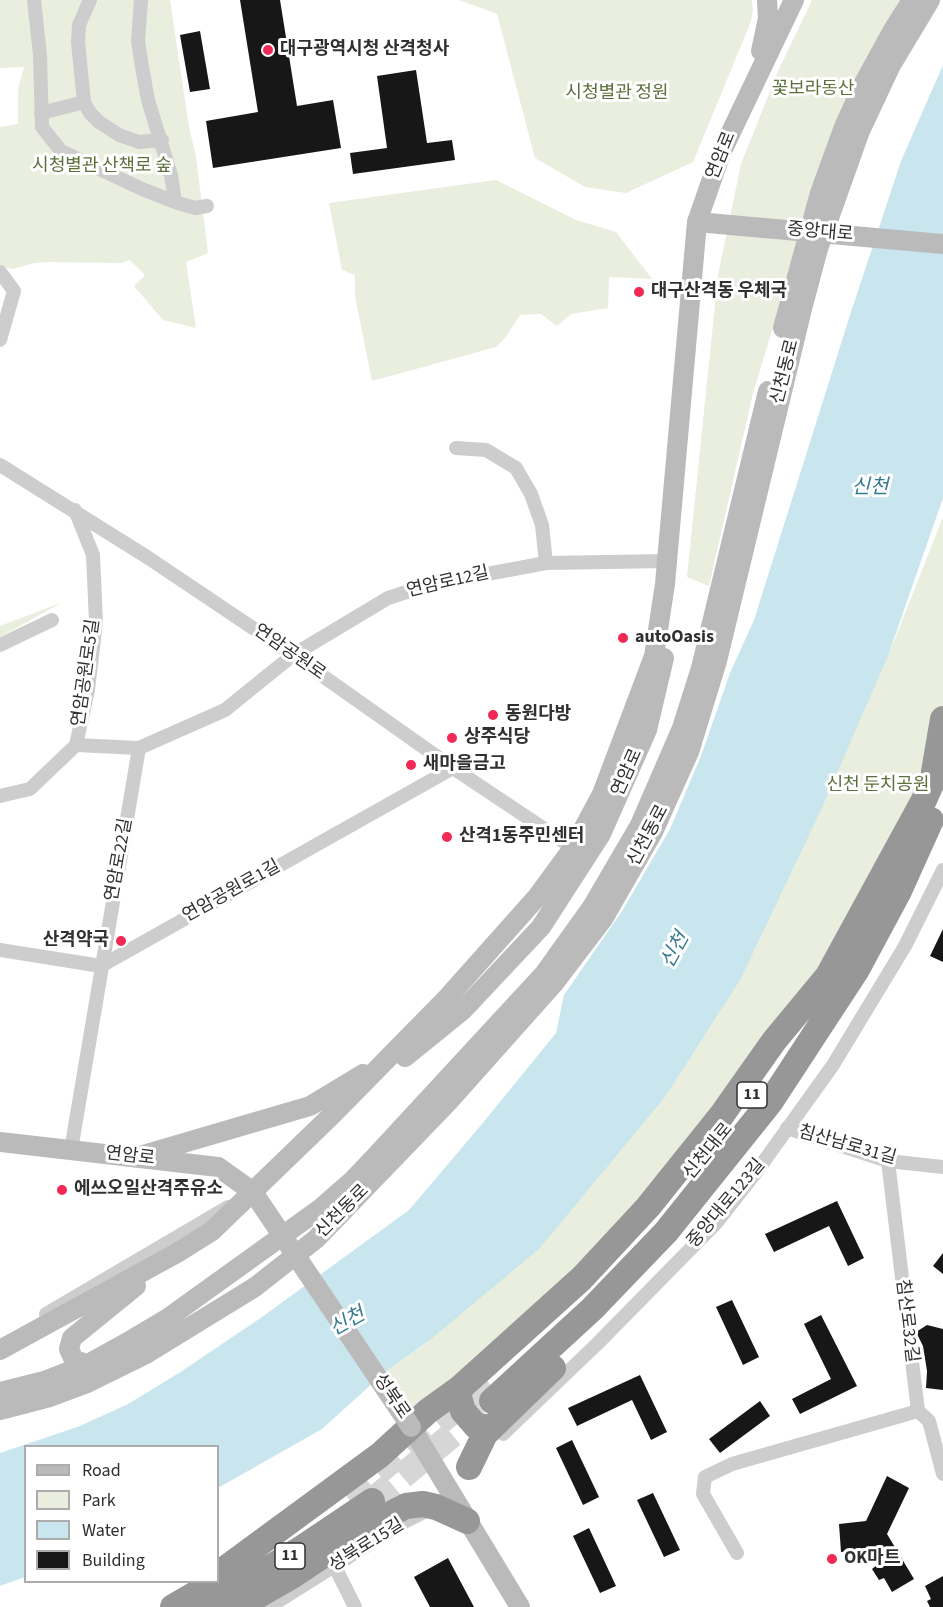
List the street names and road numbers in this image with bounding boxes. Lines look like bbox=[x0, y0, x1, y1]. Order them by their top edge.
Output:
street label: 연암로 bbox=[703, 129, 741, 183]
street label: 중앙대로 bbox=[786, 219, 854, 247]
street label: 신천동로 bbox=[768, 337, 804, 407]
street label: 연암로12길 bbox=[405, 563, 491, 603]
street label: 연암공원로5길 bbox=[69, 618, 105, 728]
street label: 연암공원로 bbox=[249, 620, 329, 686]
street label: 연암로 bbox=[608, 746, 648, 800]
street label: 신천동로 bbox=[624, 802, 674, 870]
street label: 연암로22길 bbox=[102, 817, 138, 903]
street label: 연암공원로1길 bbox=[179, 856, 285, 928]
road number: 11 bbox=[737, 1082, 767, 1108]
street label: 신천대로 bbox=[680, 1119, 738, 1185]
street label: 침산남로31길 bbox=[796, 1122, 898, 1170]
street label: 연암로 bbox=[104, 1143, 156, 1171]
street label: 중앙대로123길 bbox=[683, 1155, 771, 1253]
street label: 신천동로 bbox=[312, 1181, 374, 1243]
street label: 침산로32길 bbox=[890, 1278, 922, 1364]
street label: 성북로 bbox=[368, 1370, 414, 1424]
street label: 성북로15길 bbox=[326, 1515, 408, 1577]
road number: 11 bbox=[275, 1543, 305, 1569]

